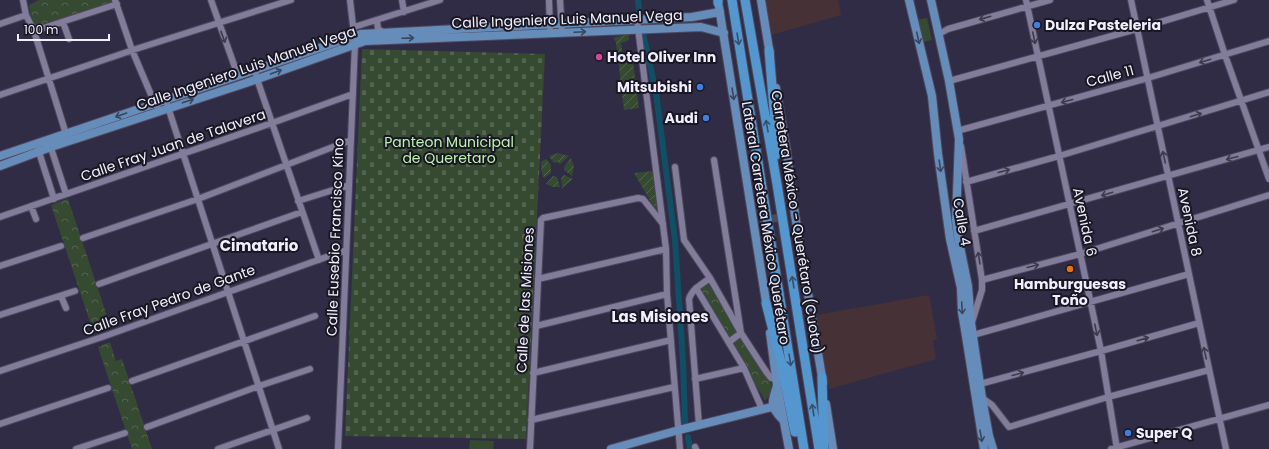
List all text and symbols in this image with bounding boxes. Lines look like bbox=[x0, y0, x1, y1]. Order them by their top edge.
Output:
street label: Calle Ingeniero Luis Manuel Vega bbox=[451, 5, 683, 33]
one-way arrow bbox=[979, 15, 992, 23]
place label: Dulza Pasteleria bbox=[1045, 15, 1161, 35]
scale bar bbox=[18, 16, 109, 42]
marker: Dulza Pasteleria bbox=[1032, 20, 1042, 30]
text: 100 m bbox=[24, 21, 58, 38]
street label: Calle Ingeniero Luis Manuel Vega bbox=[134, 21, 358, 115]
one-way arrow bbox=[573, 28, 586, 35]
one-way arrow bbox=[220, 31, 228, 43]
one-way arrow bbox=[915, 31, 923, 44]
one-way arrow bbox=[1031, 31, 1039, 44]
one-way arrow bbox=[734, 32, 742, 45]
one-way arrow bbox=[401, 35, 414, 42]
place label: Hotel Oliver Inn bbox=[607, 47, 716, 67]
marker: Hotel Oliver Inn bbox=[594, 52, 604, 62]
one-way arrow bbox=[1199, 58, 1212, 65]
street label: Calle 11 bbox=[1084, 60, 1136, 92]
one-way arrow bbox=[270, 68, 282, 76]
place label: Mitsubishi bbox=[617, 77, 692, 97]
marker: Mitsubishi bbox=[695, 82, 705, 92]
one-way arrow bbox=[730, 87, 738, 100]
street label: Carretera México - Querétaro (Cuota) bbox=[766, 89, 828, 355]
one-way arrow bbox=[182, 97, 195, 104]
one-way arrow bbox=[1060, 97, 1073, 105]
street label: Lateral Carretera México Querétaro bbox=[737, 100, 795, 346]
street label: Calle Fray Juan de Talavera bbox=[78, 104, 268, 186]
place label: Audi bbox=[665, 108, 698, 128]
one-way arrow bbox=[1189, 111, 1202, 118]
one-way arrow bbox=[115, 112, 128, 119]
marker: Audi bbox=[701, 113, 711, 123]
one-way arrow bbox=[763, 120, 771, 133]
park label: Panteon Municipal de Queretaro bbox=[384, 132, 514, 168]
street label: Calle Eusebio Francisco Kino bbox=[322, 138, 348, 336]
one-way arrow bbox=[1160, 151, 1168, 164]
one-way arrow bbox=[1225, 155, 1238, 162]
one-way arrow bbox=[936, 159, 944, 172]
one-way arrow bbox=[997, 167, 1010, 174]
street label: Avenida 6 bbox=[1068, 186, 1102, 258]
street label: Avenida 8 bbox=[1173, 186, 1207, 258]
one-way arrow bbox=[1100, 191, 1113, 198]
street label: Calle 4 bbox=[948, 196, 976, 248]
one-way arrow bbox=[1152, 226, 1164, 234]
street label: Calle de las Misiones bbox=[511, 227, 539, 373]
district label: Cimatario bbox=[220, 235, 299, 256]
one-way arrow bbox=[975, 252, 983, 265]
street label: Calle Fray Pedro de Gante bbox=[80, 259, 258, 341]
one-way arrow bbox=[1027, 262, 1040, 270]
marker: Hamburguesas Toño bbox=[1065, 264, 1075, 274]
place label: Hamburguesas Toño bbox=[1014, 274, 1126, 310]
one-way arrow bbox=[789, 276, 797, 289]
one-way arrow bbox=[959, 301, 966, 314]
district label: Las Misiones bbox=[611, 306, 709, 327]
one-way arrow bbox=[1093, 323, 1101, 336]
one-way arrow bbox=[1136, 335, 1149, 342]
one-way arrow bbox=[1201, 347, 1209, 360]
one-way arrow bbox=[786, 353, 794, 366]
one-way arrow bbox=[1011, 370, 1024, 377]
one-way arrow bbox=[809, 404, 817, 417]
place label: Super Q bbox=[1136, 423, 1192, 443]
marker: Super Q bbox=[1123, 428, 1133, 438]
one-way arrow bbox=[978, 430, 986, 443]

